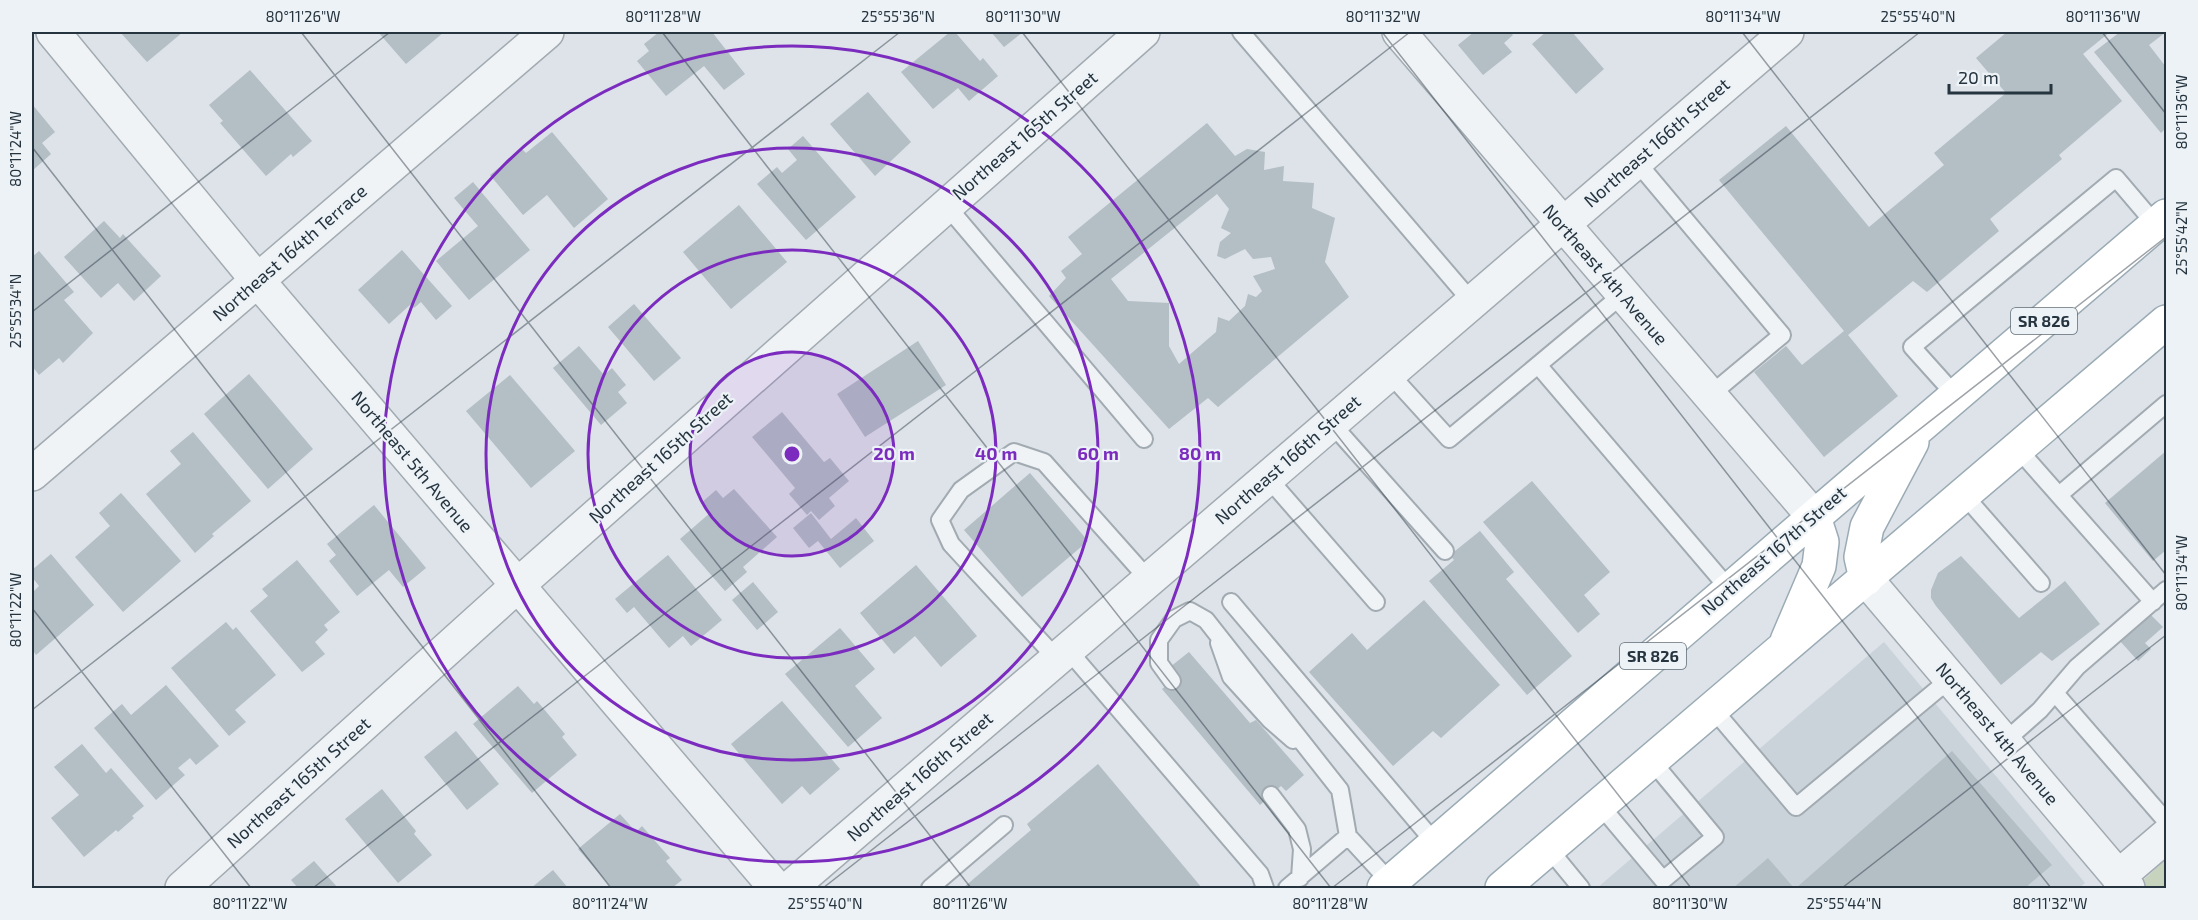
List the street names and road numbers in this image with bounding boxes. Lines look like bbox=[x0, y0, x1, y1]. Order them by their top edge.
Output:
street label: Northeast 165th Street bbox=[947, 66, 1102, 204]
street label: Northeast 166th Street bbox=[1579, 73, 1734, 212]
street label: Northeast 164th Terrace bbox=[208, 179, 371, 325]
street label: Northeast 4th Avenue bbox=[1539, 199, 1673, 349]
road number: SR 826 bbox=[2011, 308, 2077, 334]
street label: Northeast 5th Avenue bbox=[347, 386, 478, 537]
street label: Northeast 165th Street bbox=[584, 387, 737, 527]
street label: Northeast 166th Street bbox=[1210, 390, 1365, 529]
street label: Northeast 167th Street bbox=[1696, 481, 1850, 619]
road number: SR 826 bbox=[1620, 643, 1686, 669]
street label: Northeast 4th Avenue bbox=[1932, 658, 2064, 809]
street label: Northeast 166th Street bbox=[842, 707, 997, 846]
street label: Northeast 165th Street bbox=[222, 712, 375, 852]

